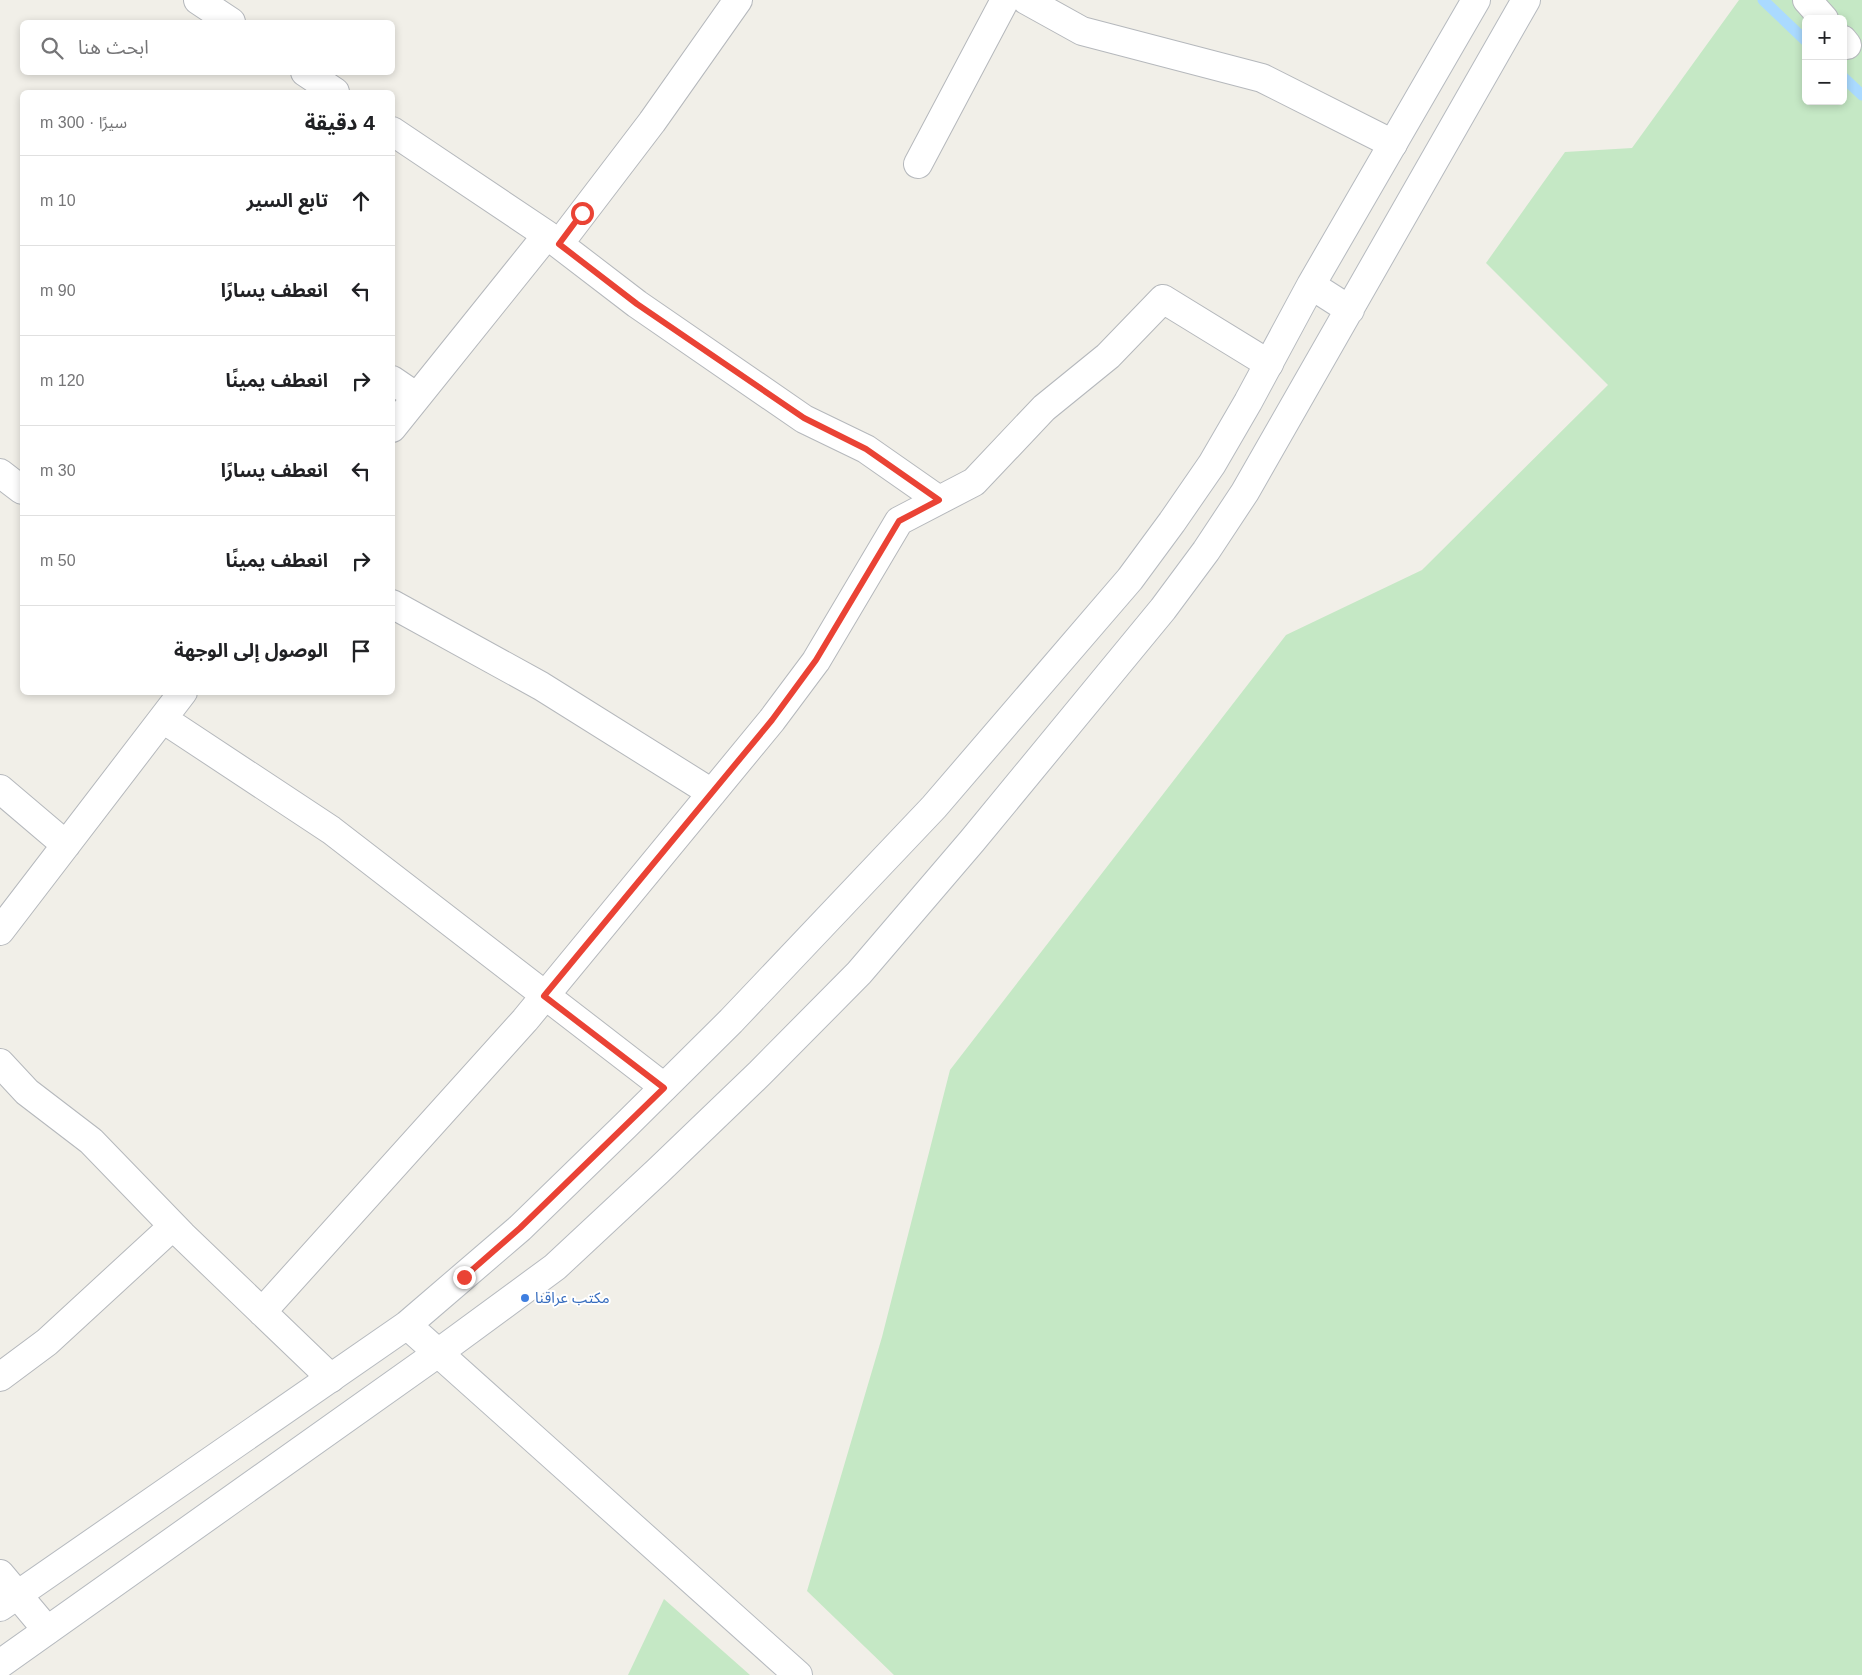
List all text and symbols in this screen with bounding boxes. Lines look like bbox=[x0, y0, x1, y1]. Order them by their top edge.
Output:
map controls bbox=[1802, 15, 1847, 105]
button: + bbox=[1802, 15, 1847, 60]
search box bbox=[20, 20, 395, 75]
icon: search bbox=[38, 34, 66, 62]
text: ابحث هنا bbox=[78, 37, 149, 58]
button: − bbox=[1802, 60, 1847, 105]
text: 4 دقيقة bbox=[305, 111, 375, 134]
text: سيرًا · 300 m bbox=[40, 114, 127, 131]
icon: ahead bbox=[347, 187, 375, 215]
text: تابع السير bbox=[246, 190, 328, 211]
text: 10 m bbox=[40, 192, 76, 209]
route start bbox=[571, 202, 594, 225]
icon: left bbox=[347, 277, 375, 305]
text: انعطف يسارًا bbox=[221, 280, 328, 301]
text: 90 m bbox=[40, 282, 76, 299]
icon: right bbox=[347, 367, 375, 395]
text: انعطف يمينًا bbox=[226, 370, 328, 391]
text: 120 m bbox=[40, 372, 84, 389]
icon: left bbox=[347, 457, 375, 485]
text: انعطف يسارًا bbox=[221, 460, 328, 481]
text: 30 m bbox=[40, 462, 76, 479]
icon: right bbox=[347, 547, 375, 575]
text: انعطف يمينًا bbox=[226, 550, 328, 571]
text: 50 m bbox=[40, 552, 76, 569]
icon: arrive bbox=[347, 637, 375, 665]
text: الوصول إلى الوجهة bbox=[174, 640, 328, 661]
route end bbox=[453, 1266, 476, 1289]
place label: مكتب عراقنا bbox=[535, 1289, 610, 1307]
marker: مكتب عراقنا bbox=[519, 1292, 531, 1304]

